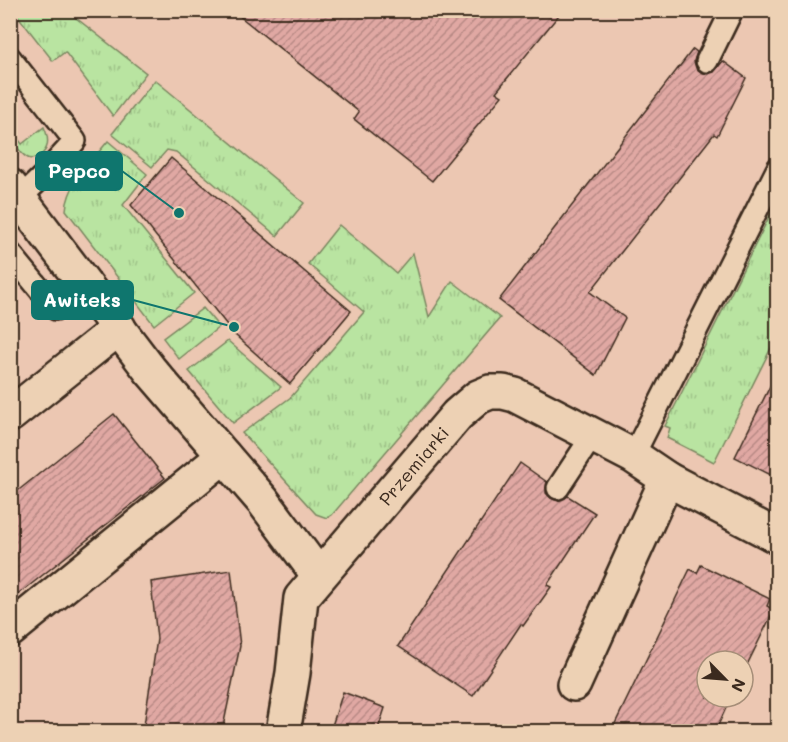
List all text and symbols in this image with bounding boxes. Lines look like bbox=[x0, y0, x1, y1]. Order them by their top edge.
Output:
callout: Pepco bbox=[36, 152, 122, 190]
text: Pepco bbox=[48, 157, 110, 183]
callout: Awiteks bbox=[32, 281, 133, 319]
text: Awiteks bbox=[43, 286, 121, 312]
street label: Przemiarki bbox=[373, 421, 454, 510]
north arrow bbox=[695, 649, 755, 709]
text: N bbox=[727, 676, 751, 695]

